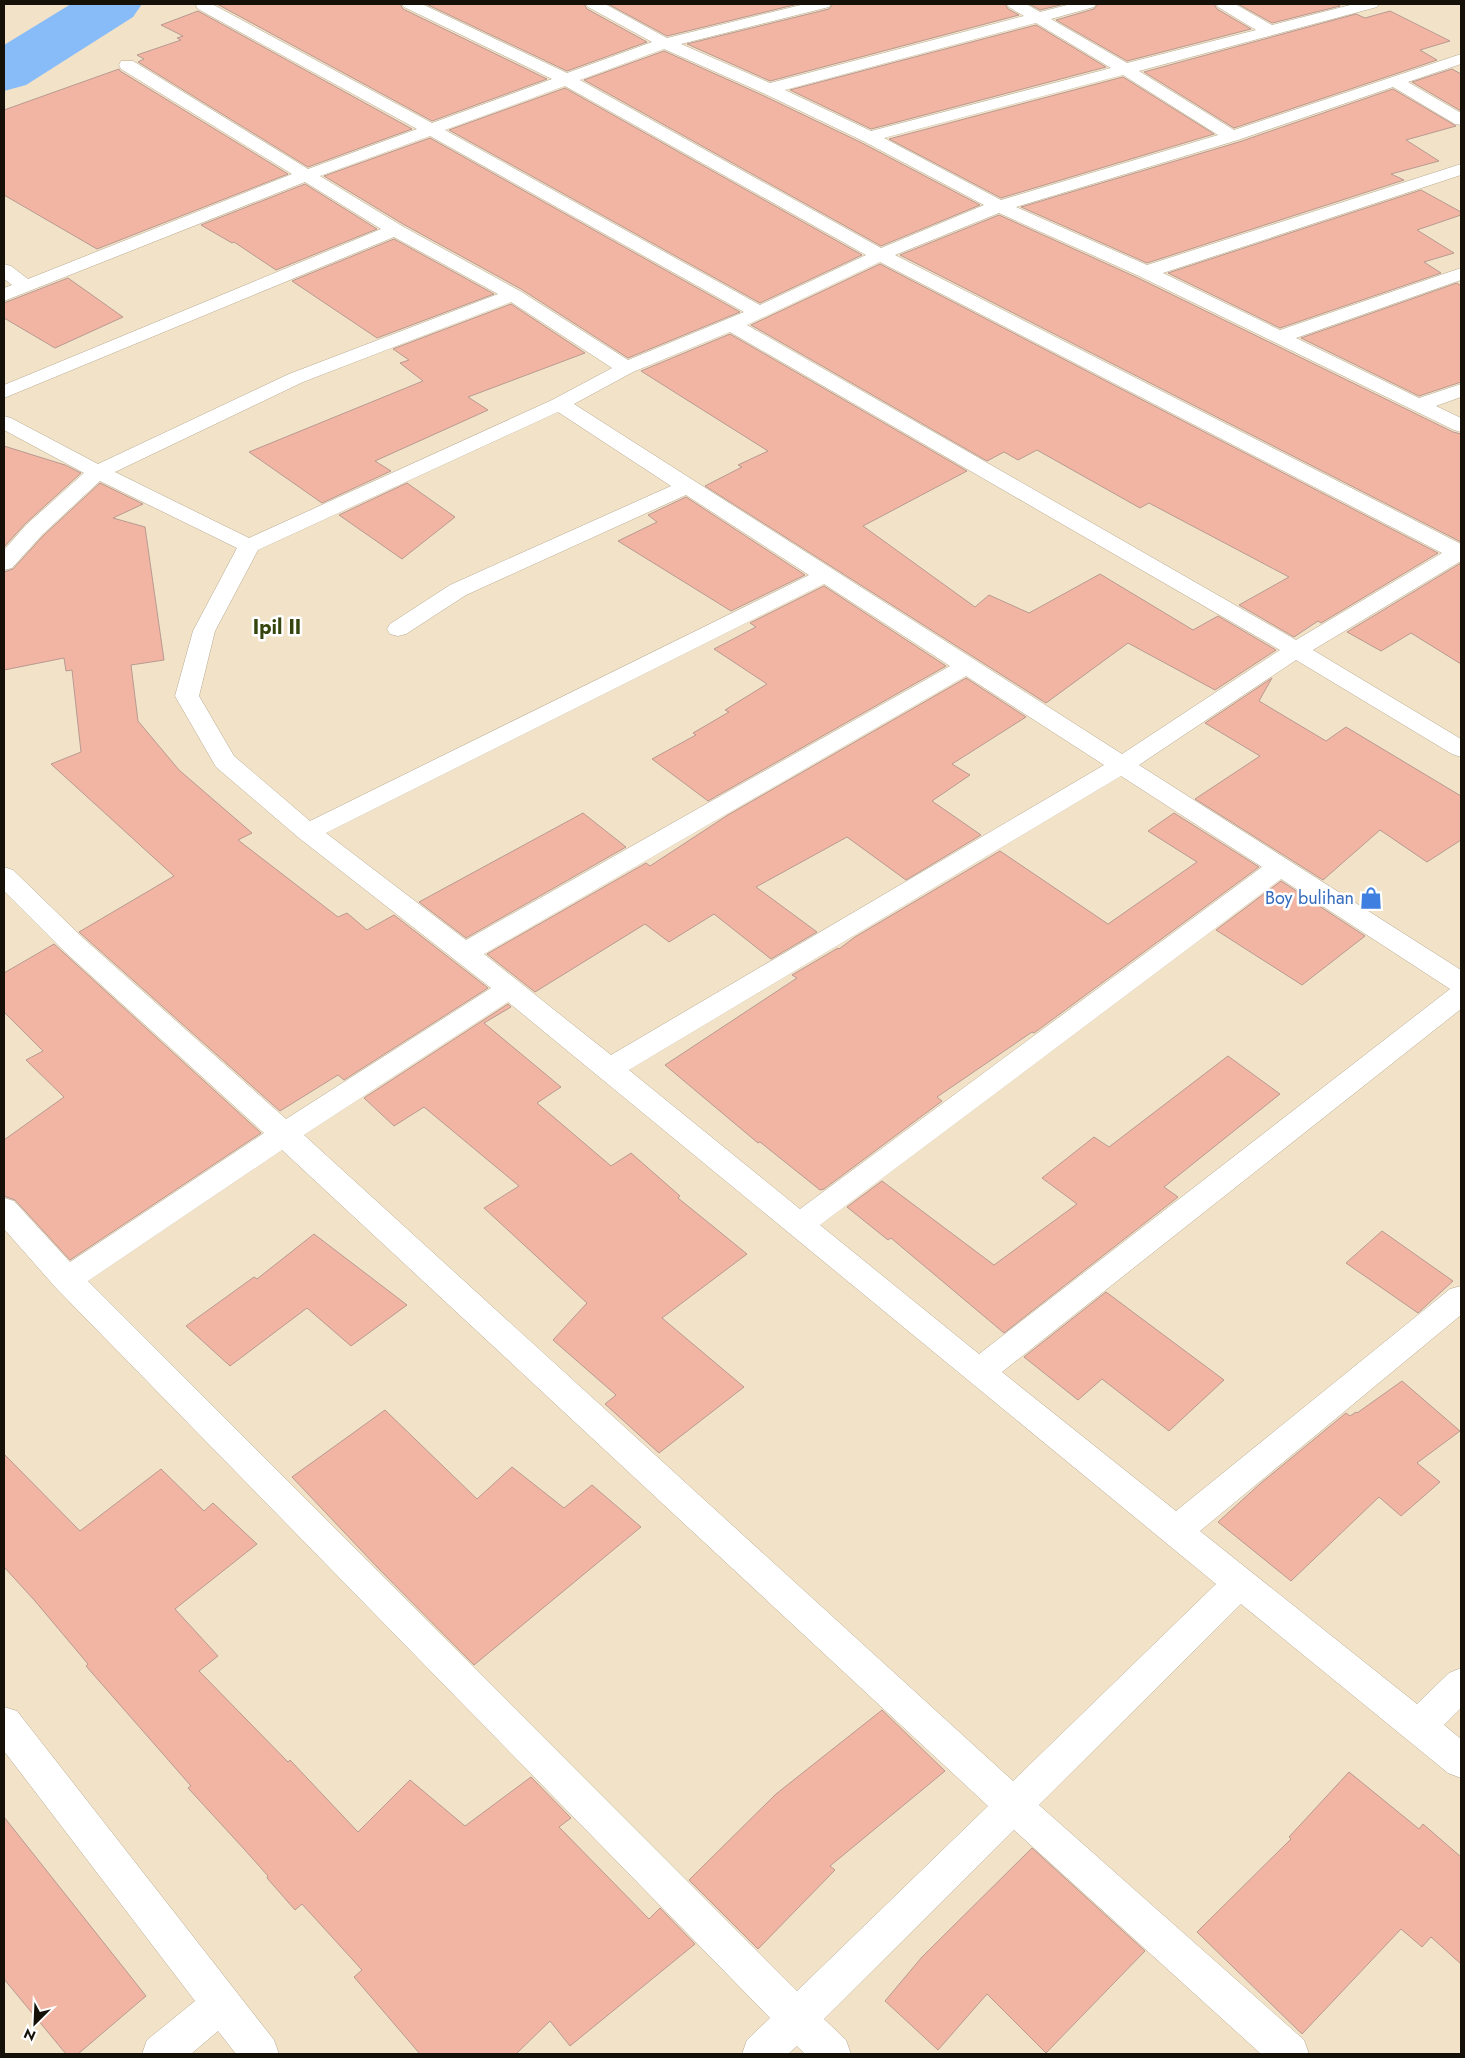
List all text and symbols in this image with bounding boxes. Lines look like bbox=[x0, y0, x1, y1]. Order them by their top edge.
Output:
district label: Ipil II bbox=[253, 613, 301, 642]
place label: Boy bulihan bbox=[1265, 885, 1354, 911]
shop icon: Boy bulihan bbox=[1358, 885, 1384, 911]
north arrow bbox=[10, 1998, 60, 2048]
text: N bbox=[21, 2023, 39, 2046]

